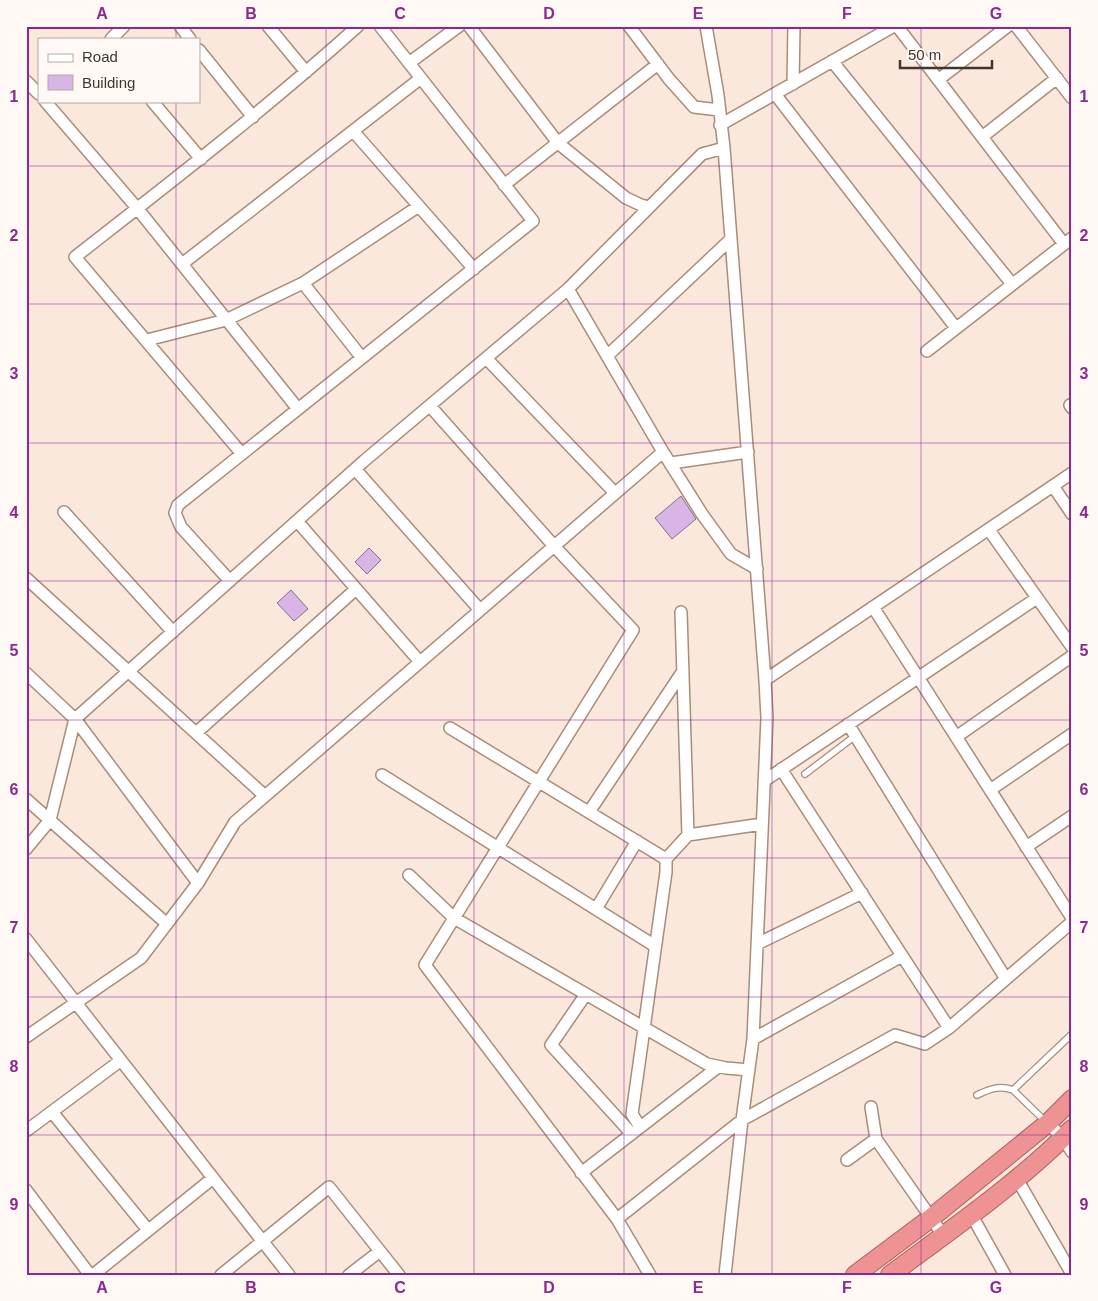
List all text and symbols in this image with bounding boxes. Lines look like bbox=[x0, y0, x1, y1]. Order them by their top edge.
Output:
text: A bbox=[96, 5, 108, 22]
text: B bbox=[245, 5, 257, 22]
text: C bbox=[394, 5, 406, 22]
text: D bbox=[543, 5, 555, 22]
text: E bbox=[693, 5, 704, 22]
text: F bbox=[842, 5, 852, 22]
text: G bbox=[990, 5, 1002, 22]
legend bbox=[38, 38, 200, 102]
scale bar bbox=[900, 38, 993, 70]
text: 50 m bbox=[908, 46, 941, 63]
text: Road bbox=[82, 48, 118, 65]
text: Building bbox=[82, 74, 135, 91]
text: 1 bbox=[10, 88, 19, 105]
text: 1 bbox=[1080, 88, 1089, 105]
text: 2 bbox=[10, 227, 19, 244]
text: 2 bbox=[1080, 227, 1089, 244]
text: 3 bbox=[10, 365, 19, 382]
text: 3 bbox=[1080, 365, 1089, 382]
text: 4 bbox=[10, 504, 19, 521]
text: 4 bbox=[1080, 504, 1089, 521]
text: 5 bbox=[10, 642, 19, 659]
text: 5 bbox=[1080, 642, 1089, 659]
text: 6 bbox=[10, 781, 19, 798]
text: 6 bbox=[1080, 781, 1089, 798]
text: 7 bbox=[10, 919, 19, 936]
text: 7 bbox=[1080, 919, 1089, 936]
text: 8 bbox=[10, 1058, 19, 1075]
text: 8 bbox=[1080, 1058, 1089, 1075]
text: 9 bbox=[10, 1196, 19, 1213]
text: 9 bbox=[1080, 1196, 1089, 1213]
text: A bbox=[96, 1279, 108, 1296]
text: B bbox=[245, 1279, 257, 1296]
text: C bbox=[394, 1279, 406, 1296]
text: D bbox=[543, 1279, 555, 1296]
text: E bbox=[693, 1279, 704, 1296]
text: F bbox=[842, 1279, 852, 1296]
text: G bbox=[990, 1279, 1002, 1296]

